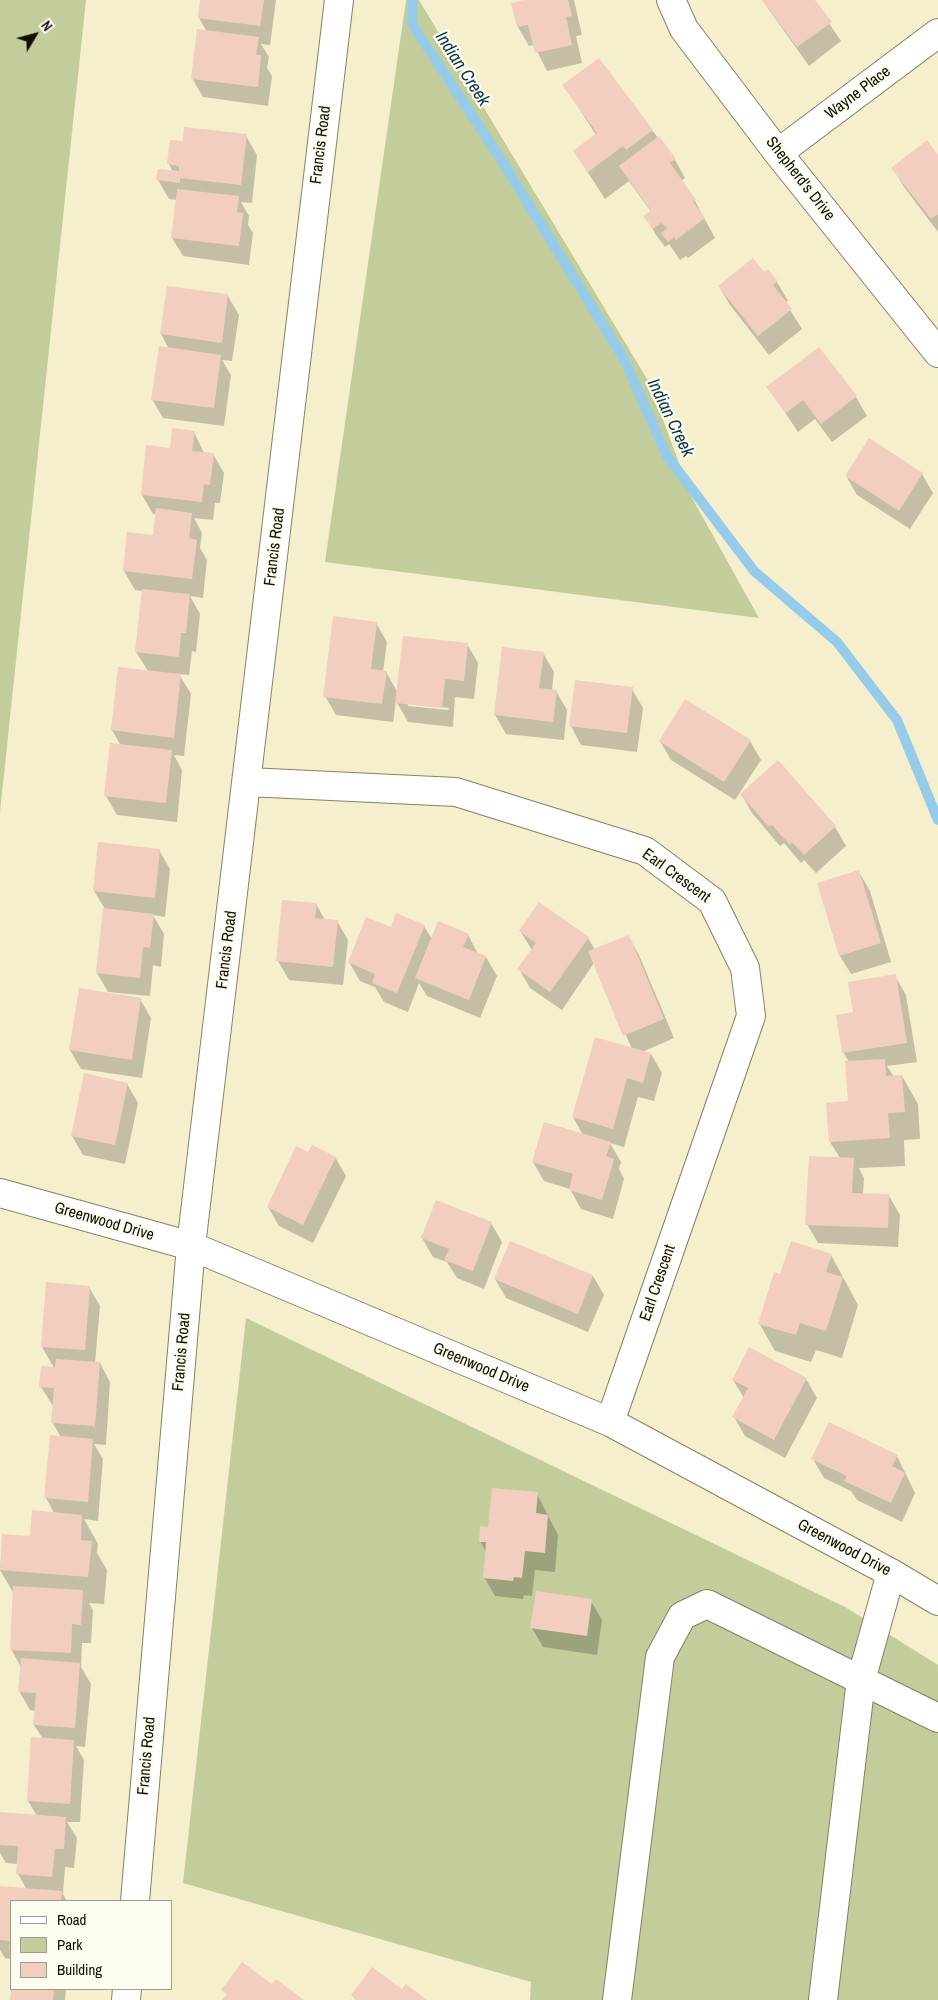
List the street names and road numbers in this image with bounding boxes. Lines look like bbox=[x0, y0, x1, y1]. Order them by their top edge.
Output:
street label: Wayne Place bbox=[822, 62, 894, 124]
street label: Francis Road bbox=[307, 105, 335, 185]
street label: Shepherd's Drive bbox=[761, 133, 839, 225]
street label: Francis Road bbox=[261, 507, 289, 587]
street label: Earl Crescent bbox=[638, 845, 714, 907]
street label: Francis Road bbox=[213, 910, 241, 990]
street label: Greenwood Drive bbox=[52, 1199, 156, 1245]
street label: Earl Crescent bbox=[636, 1242, 680, 1324]
street label: Francis Road bbox=[169, 1312, 195, 1392]
street label: Greenwood Drive bbox=[430, 1339, 532, 1397]
street label: Greenwood Drive bbox=[794, 1515, 894, 1581]
street label: Francis Road bbox=[134, 1716, 160, 1796]

